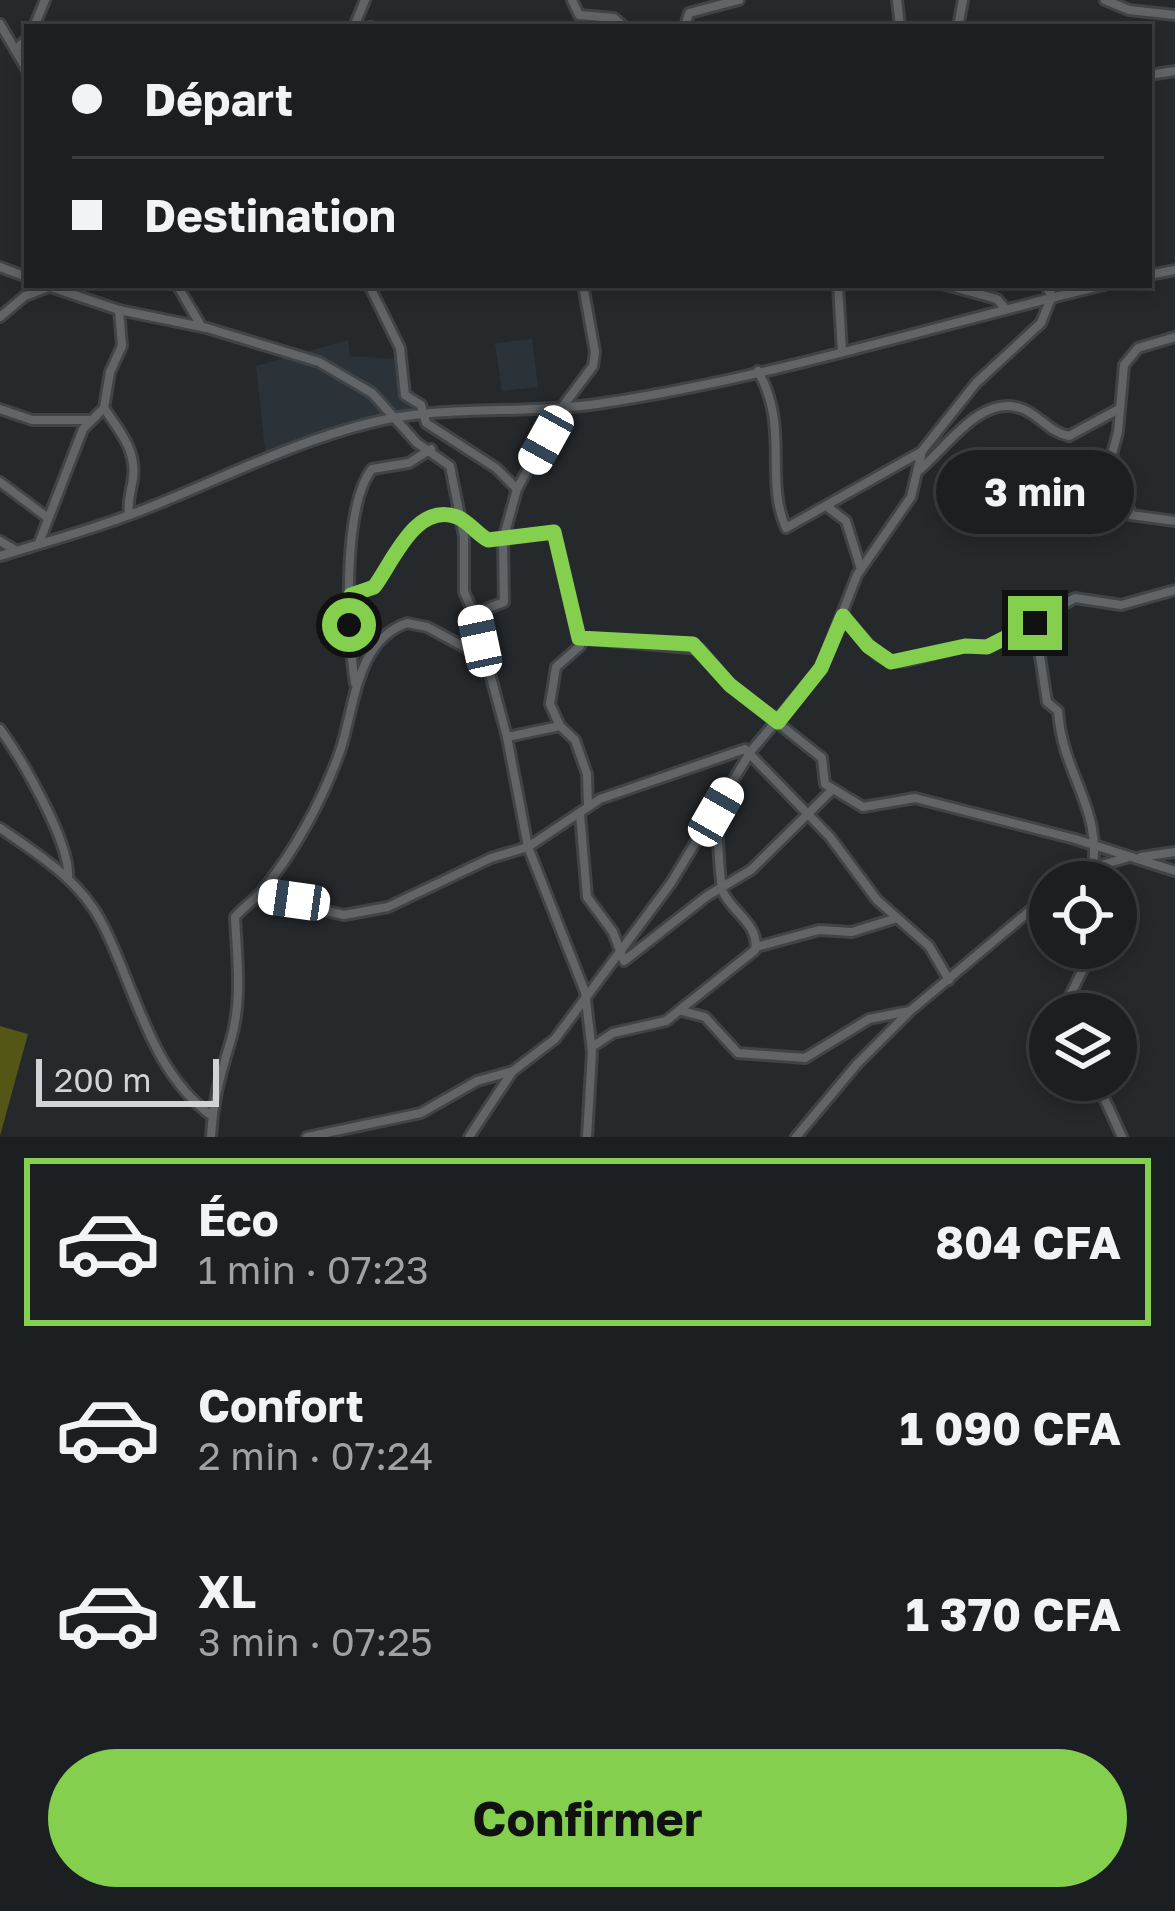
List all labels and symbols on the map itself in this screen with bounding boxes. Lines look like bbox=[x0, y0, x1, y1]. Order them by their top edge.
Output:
car bbox=[513, 400, 579, 480]
callout: 3 min bbox=[936, 449, 1134, 533]
route end bbox=[1008, 596, 1062, 650]
route start bbox=[322, 598, 376, 652]
car bbox=[455, 602, 505, 680]
car bbox=[682, 772, 750, 852]
car bbox=[256, 877, 332, 923]
scale bar bbox=[36, 1053, 219, 1106]

